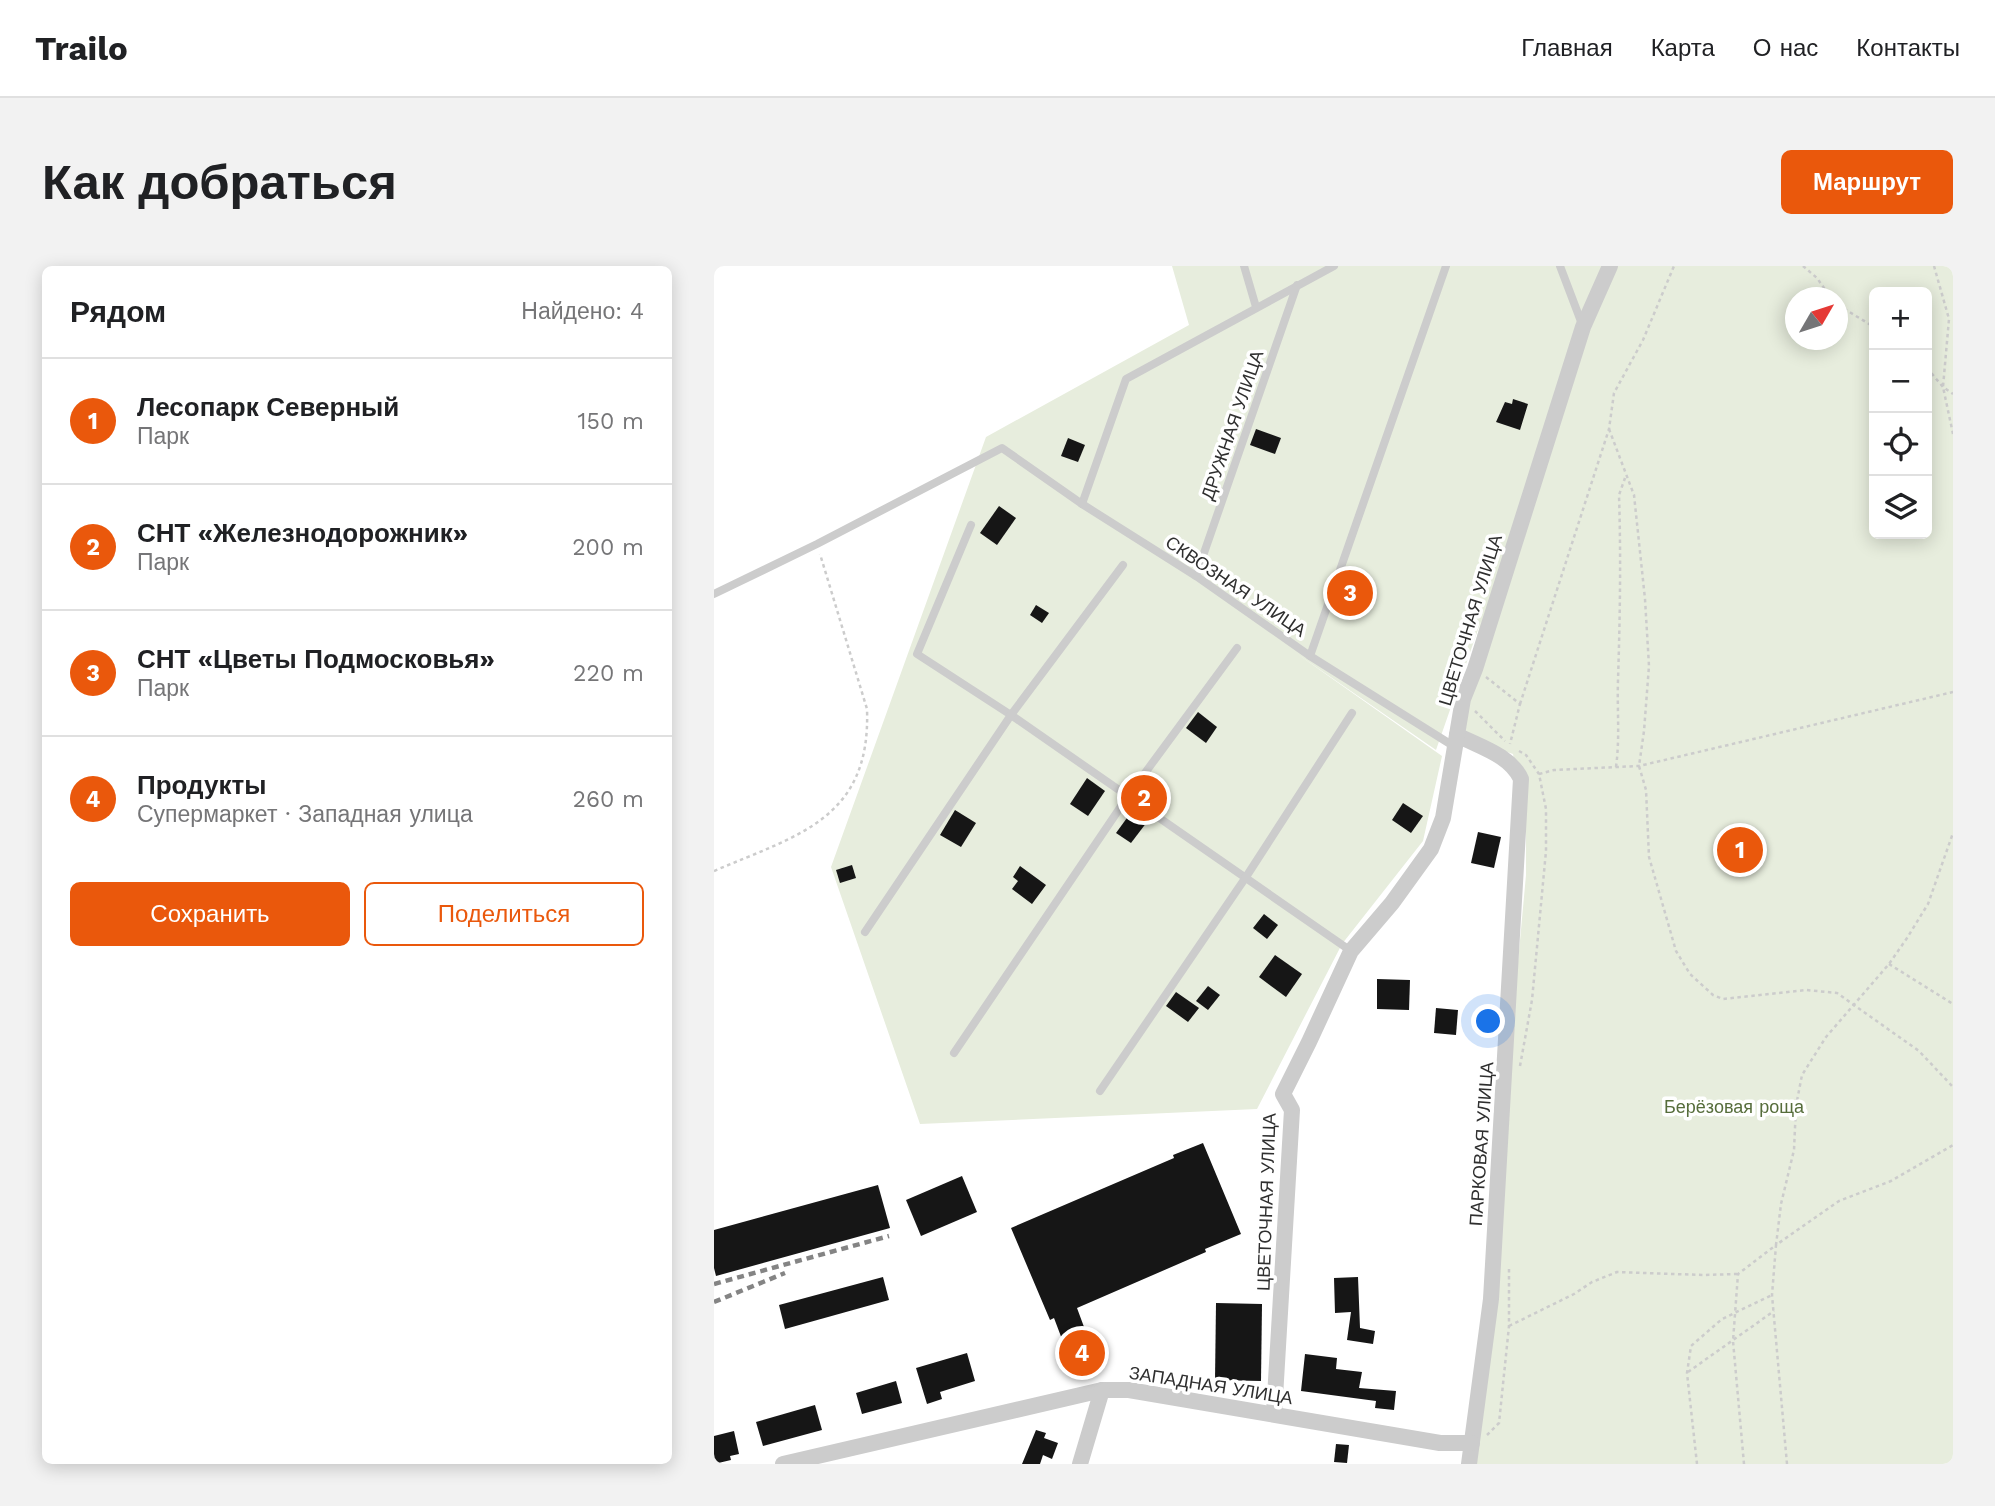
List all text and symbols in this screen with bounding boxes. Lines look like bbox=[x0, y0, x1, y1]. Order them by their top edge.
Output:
text: Trailo bbox=[35, 29, 128, 68]
text: Главная bbox=[1521, 34, 1613, 62]
text: Карта bbox=[1651, 34, 1715, 62]
text: О нас bbox=[1753, 34, 1818, 62]
text: Контакты bbox=[1856, 34, 1960, 62]
button: Маршрут bbox=[1781, 150, 1953, 214]
text: Как добраться bbox=[42, 153, 397, 211]
north arrow bbox=[1785, 287, 1848, 350]
map controls bbox=[1869, 287, 1932, 539]
button: + bbox=[1869, 287, 1932, 350]
text: Рядом bbox=[70, 294, 166, 329]
text: Найдено: 4 bbox=[521, 298, 644, 325]
street label: ДРУЖНАЯ УЛИЦА bbox=[1197, 347, 1267, 503]
button: − bbox=[1869, 350, 1932, 413]
text: Лесопарк Северный bbox=[137, 392, 399, 422]
text: 1 bbox=[88, 408, 98, 435]
text: 150 m bbox=[578, 408, 644, 435]
button: locate bbox=[1869, 413, 1932, 476]
text: Парк bbox=[137, 423, 189, 450]
button: layers bbox=[1869, 476, 1932, 539]
text: СНТ «Железнодорожник» bbox=[137, 518, 468, 548]
street label: СКВОЗНАЯ УЛИЦА bbox=[1162, 531, 1310, 641]
street label: ЦВЕТОЧНАЯ УЛИЦА bbox=[1434, 532, 1506, 708]
text: 2 bbox=[86, 534, 100, 561]
text: 200 m bbox=[572, 534, 644, 561]
text: Парк bbox=[137, 549, 189, 576]
pin: 3 bbox=[1327, 567, 1373, 619]
text: СНТ «Цветы Подмосковья» bbox=[137, 644, 495, 674]
text: 3 bbox=[86, 660, 100, 687]
text: 220 m bbox=[573, 660, 644, 687]
text: Парк bbox=[137, 675, 189, 702]
text: Продукты bbox=[137, 770, 266, 800]
pin: 2 bbox=[1121, 772, 1167, 824]
text: 4 bbox=[86, 786, 100, 813]
text: 260 m bbox=[573, 786, 644, 813]
text: Супермаркет · Западная улица bbox=[137, 801, 473, 828]
pin: 1 bbox=[1717, 824, 1763, 876]
button: Сохранить bbox=[70, 882, 350, 946]
button: Поделиться bbox=[364, 882, 644, 946]
your location bbox=[1471, 1004, 1505, 1038]
street label: ПАРКОВАЯ УЛИЦА bbox=[1465, 1061, 1497, 1227]
park label: Берёзовая роща bbox=[1664, 1096, 1805, 1117]
street label: ЦВЕТОЧНАЯ УЛИЦА bbox=[1252, 1113, 1280, 1291]
pin: 4 bbox=[1059, 1327, 1105, 1379]
street label: ЗАПАДНАЯ УЛИЦА bbox=[1128, 1362, 1294, 1408]

